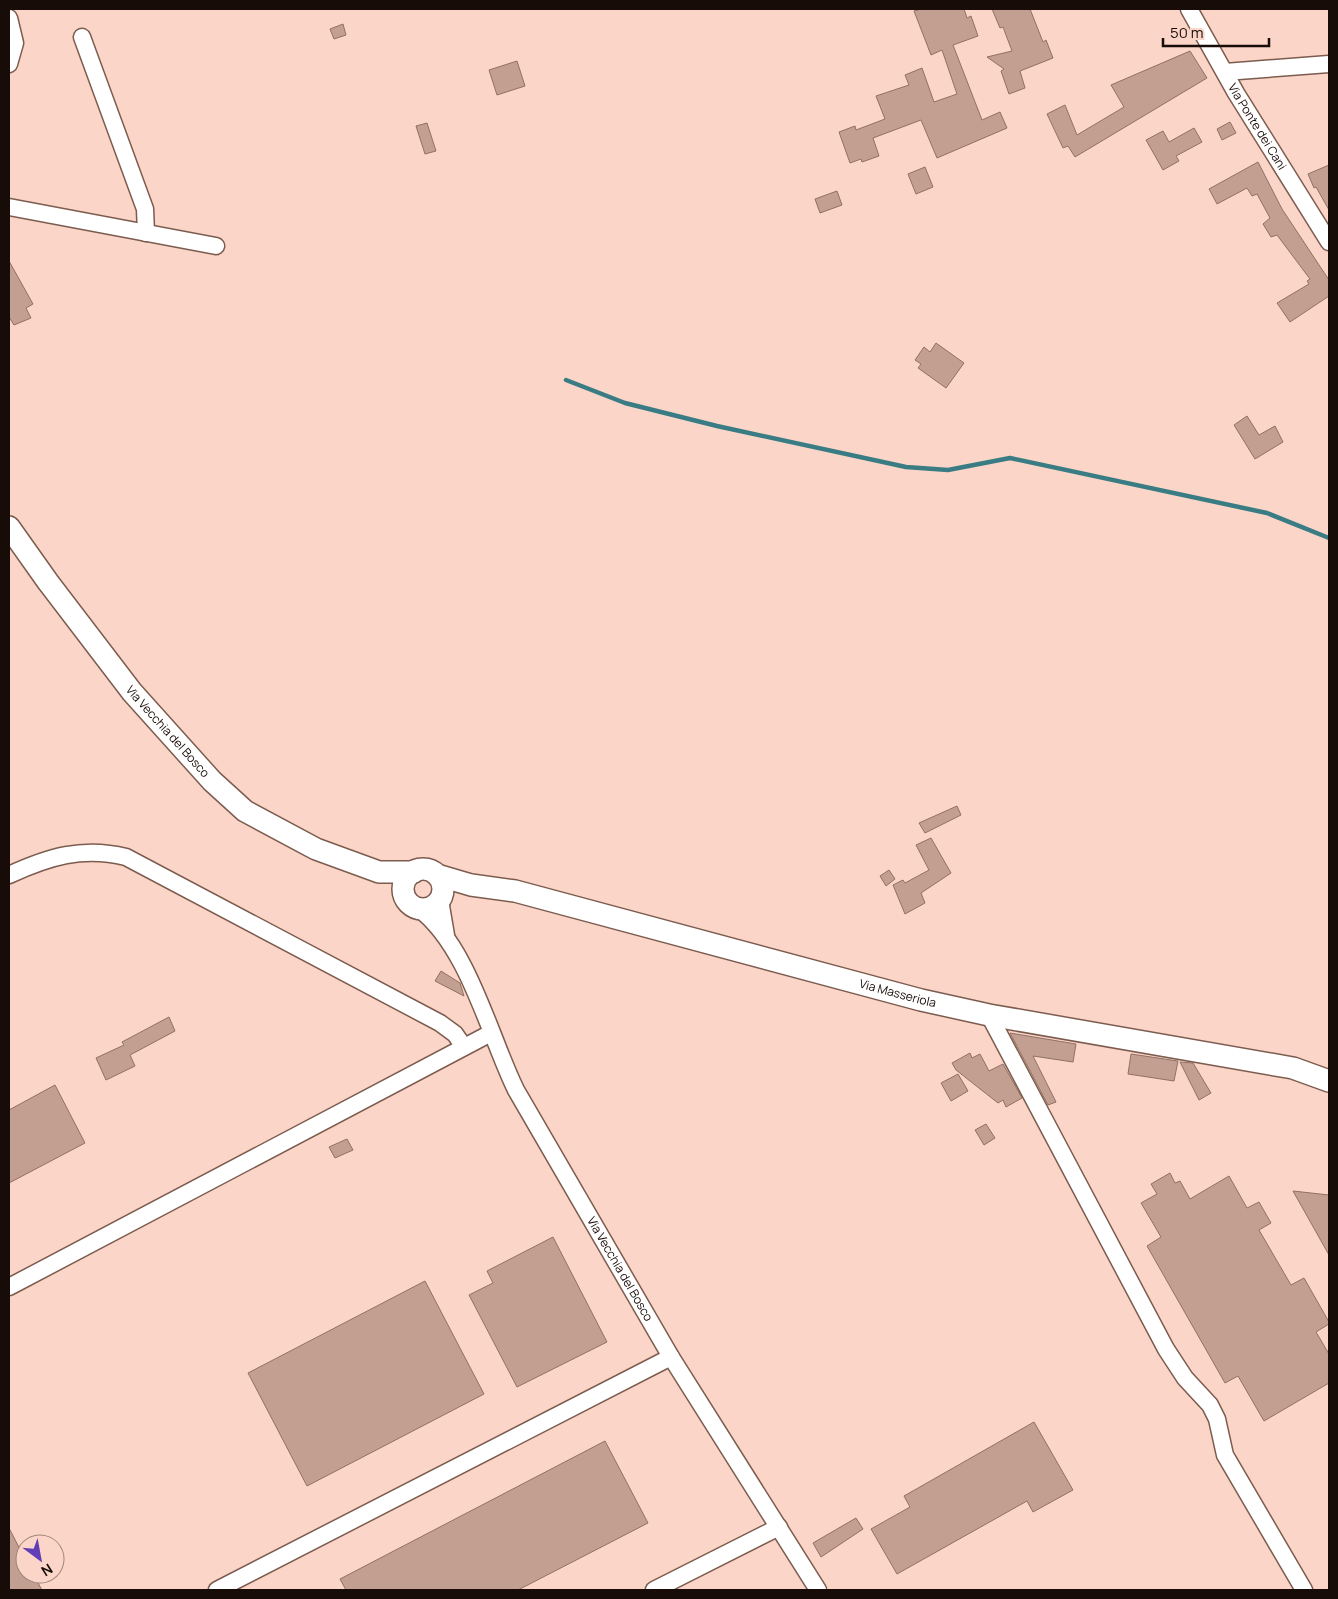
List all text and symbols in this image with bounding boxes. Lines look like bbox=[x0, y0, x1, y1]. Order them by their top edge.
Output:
scale bar bbox=[1163, 15, 1269, 47]
text: 50 m bbox=[1170, 22, 1204, 43]
street label: Via Ponte dei Cani bbox=[1224, 80, 1291, 173]
street label: Via Vecchia del Bosco bbox=[122, 682, 214, 781]
street label: Via Masseriola bbox=[857, 975, 938, 1011]
street label: Via Vecchia del Bosco bbox=[583, 1213, 657, 1324]
north arrow bbox=[15, 1534, 65, 1584]
text: N bbox=[38, 1560, 56, 1581]

